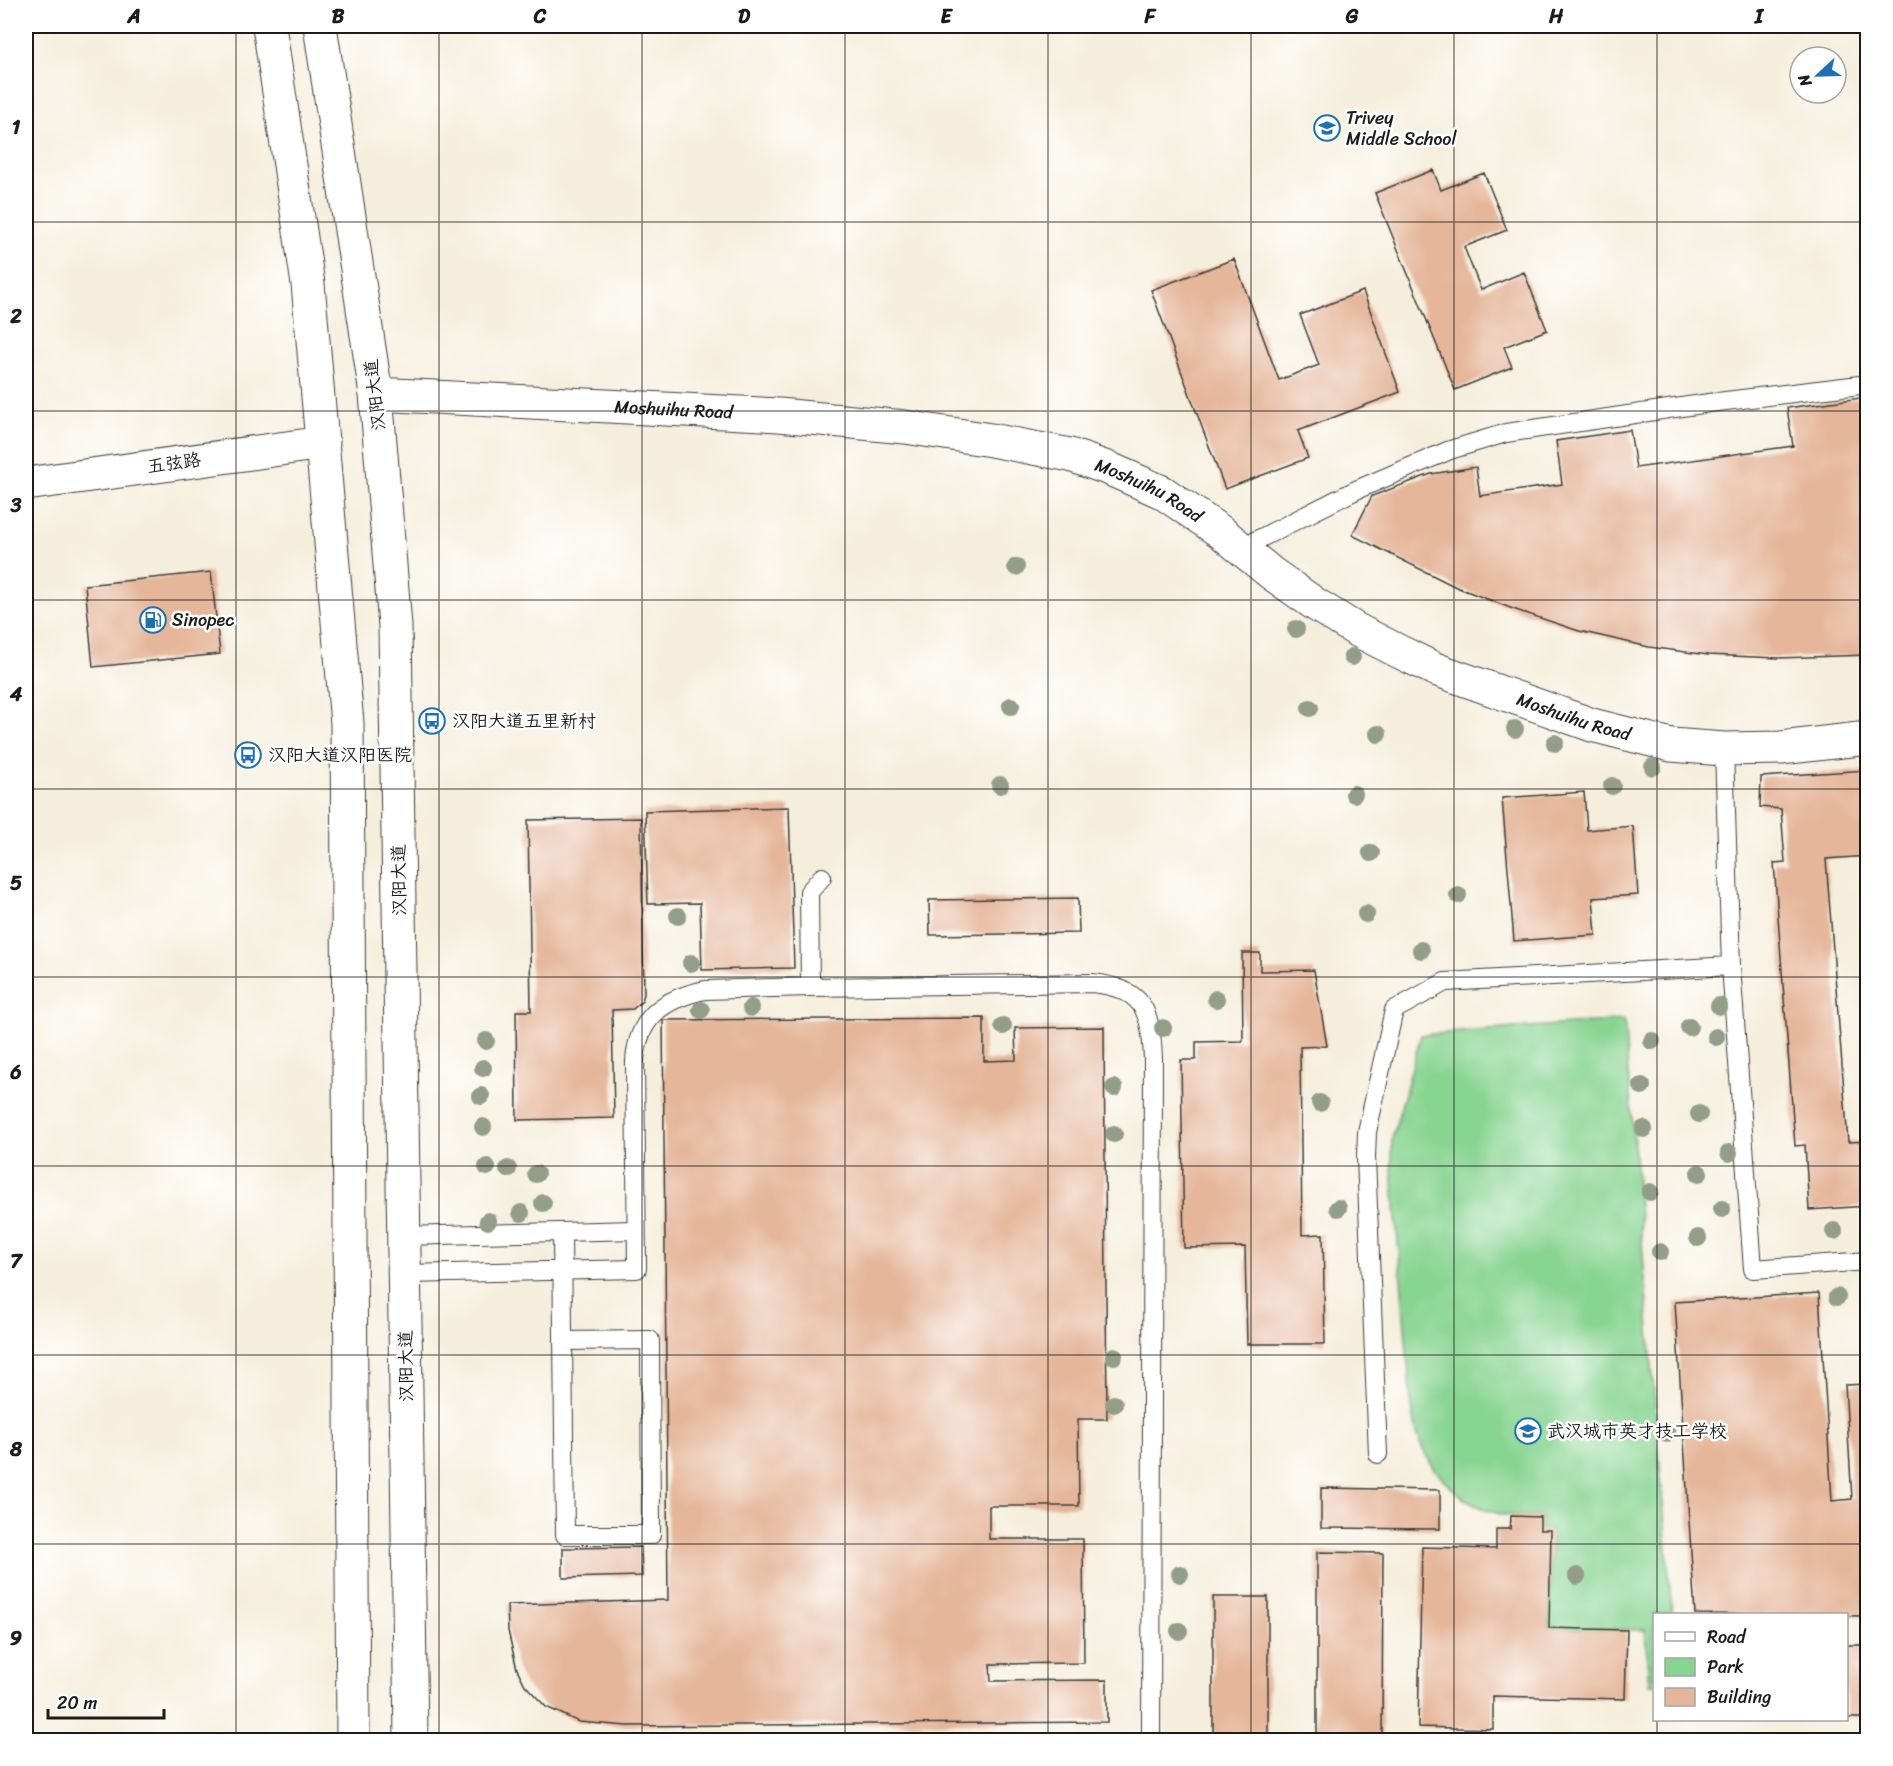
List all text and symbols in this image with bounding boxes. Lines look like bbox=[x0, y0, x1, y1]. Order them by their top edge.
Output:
text: A bbox=[126, 0, 141, 34]
text: B bbox=[332, 0, 345, 34]
text: C bbox=[533, 0, 547, 34]
text: D bbox=[738, 0, 751, 34]
text: E bbox=[940, 0, 953, 34]
text: F bbox=[1144, 0, 1157, 34]
text: G bbox=[1345, 0, 1359, 34]
text: H bbox=[1548, 0, 1564, 34]
text: I bbox=[1754, 0, 1765, 34]
north arrow bbox=[1788, 45, 1848, 105]
text: N bbox=[1789, 69, 1820, 92]
place label: Trivey Middle School bbox=[1346, 102, 1457, 155]
text: 1 bbox=[12, 110, 21, 145]
school or university icon: Trivey Middle School bbox=[1312, 113, 1342, 143]
text: 2 bbox=[9, 299, 22, 334]
street label: 汉阳大道 bbox=[355, 357, 395, 433]
street label: Moshuihu Road bbox=[614, 390, 735, 429]
street label: 五弦路 bbox=[145, 443, 203, 483]
street label: Moshuihu Road bbox=[1090, 449, 1211, 532]
text: 3 bbox=[10, 488, 22, 523]
place label: Sinopec bbox=[172, 604, 234, 636]
fuel station icon: Sinopec bbox=[138, 605, 168, 635]
text: 4 bbox=[9, 677, 23, 712]
street label: Moshuihu Road bbox=[1512, 683, 1636, 751]
place label: 汉阳大道五里新村 bbox=[452, 705, 596, 737]
bus stop icon: 汉阳大道五里新村 bbox=[417, 706, 447, 736]
place label: 汉阳大道汉阳医院 bbox=[268, 739, 412, 771]
bus stop icon: 汉阳大道汉阳医院 bbox=[233, 740, 263, 770]
street label: 汉阳大道 bbox=[382, 844, 416, 916]
text: 5 bbox=[10, 866, 22, 901]
text: 6 bbox=[9, 1055, 22, 1090]
text: 7 bbox=[10, 1244, 23, 1279]
street label: 汉阳大道 bbox=[389, 1330, 423, 1402]
place label: 武汉城市英才技工学校 bbox=[1547, 1415, 1727, 1447]
school or university icon: 武汉城市英才技工学校 bbox=[1513, 1416, 1543, 1446]
text: 8 bbox=[9, 1432, 23, 1467]
legend bbox=[1653, 1613, 1848, 1721]
text: 9 bbox=[10, 1621, 22, 1656]
text: Road bbox=[1707, 1621, 1747, 1653]
text: Park bbox=[1707, 1651, 1744, 1683]
text: Building bbox=[1707, 1681, 1771, 1713]
scale bar bbox=[48, 1682, 164, 1720]
text: 20 m bbox=[57, 1687, 97, 1719]

